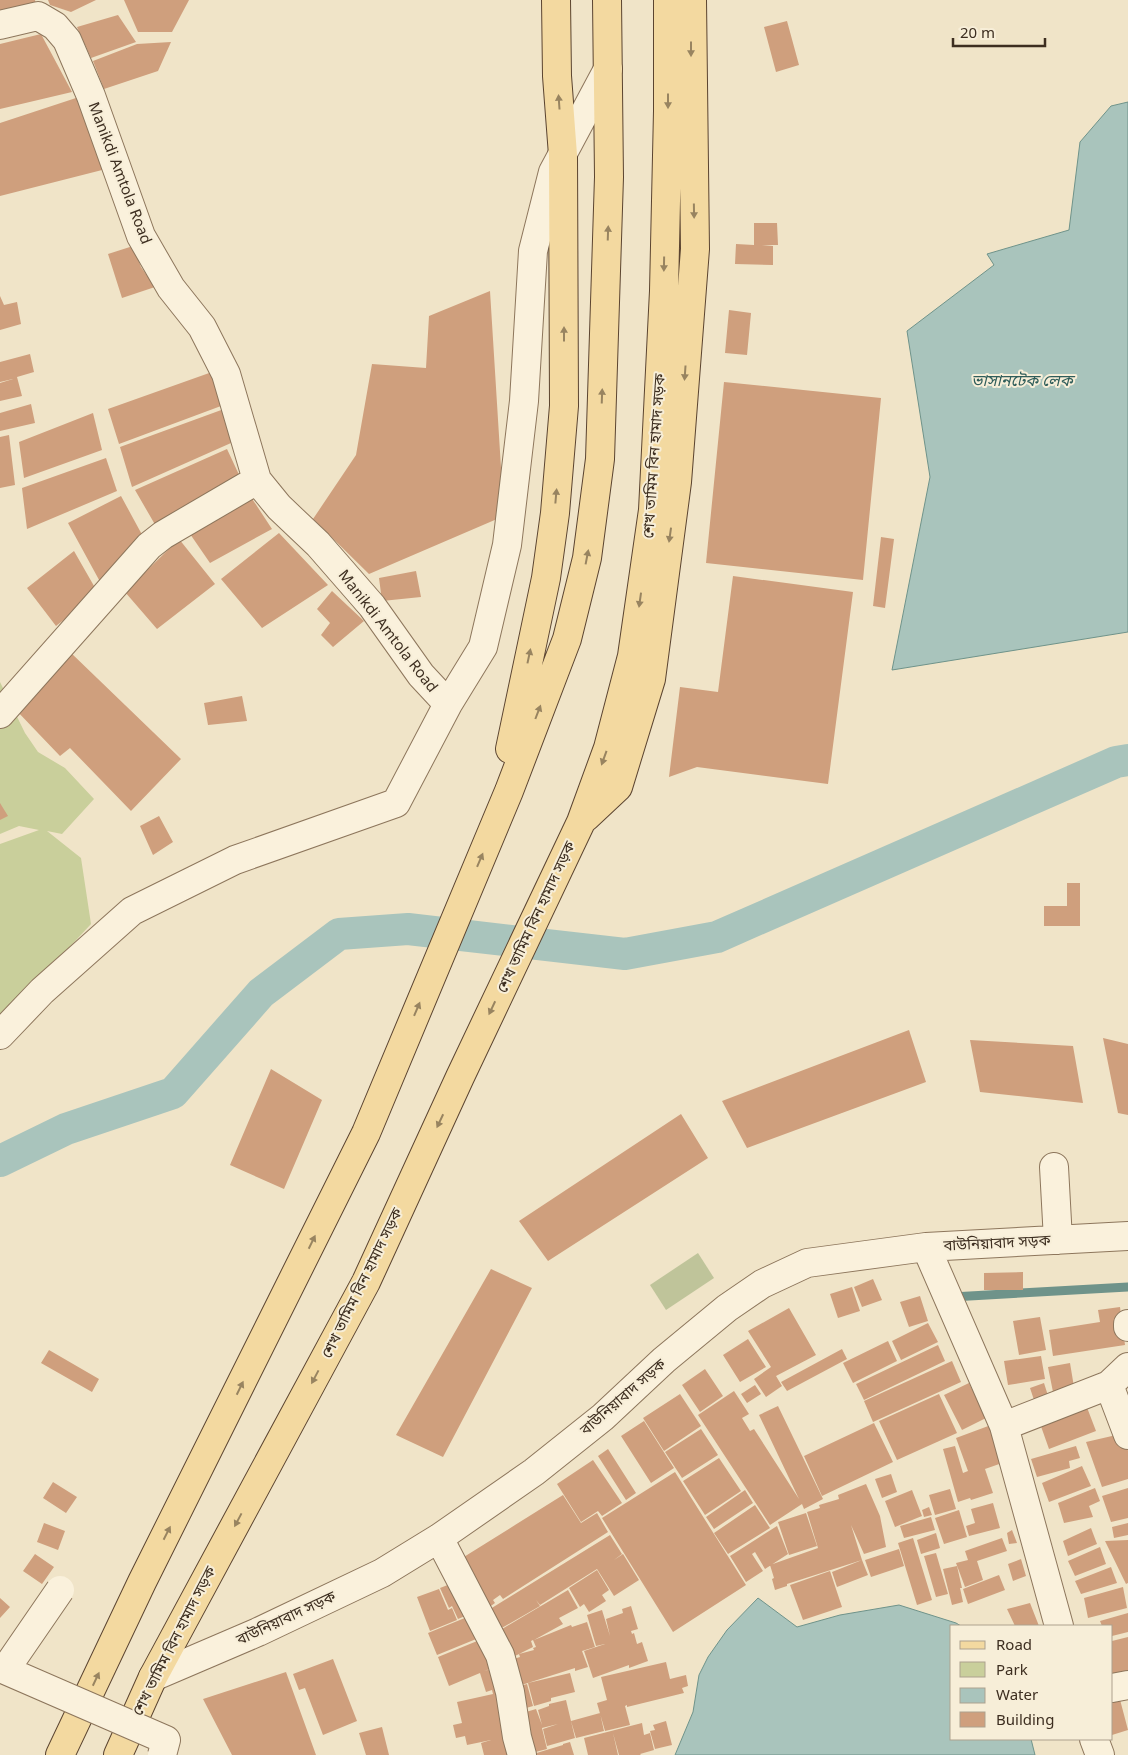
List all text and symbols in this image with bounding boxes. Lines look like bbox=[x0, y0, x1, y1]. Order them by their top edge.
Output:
scale bar bbox=[953, 15, 1046, 47]
text: 20 m bbox=[960, 24, 995, 44]
one-way arrow bbox=[687, 41, 695, 57]
one-way arrow bbox=[664, 93, 672, 109]
one-way arrow bbox=[554, 94, 562, 110]
street label: Manikdi Amtola Road bbox=[83, 100, 155, 247]
one-way arrow bbox=[690, 203, 698, 219]
one-way arrow bbox=[604, 225, 612, 241]
one-way arrow bbox=[660, 256, 668, 272]
one-way arrow bbox=[560, 326, 568, 342]
one-way arrow bbox=[681, 366, 689, 382]
water label: ভাসানটেক লেক bbox=[971, 371, 1076, 393]
street label: শেখ তামিম বিন হামাদ সড়ক bbox=[639, 372, 671, 539]
one-way arrow bbox=[598, 388, 606, 404]
one-way arrow bbox=[552, 488, 560, 504]
one-way arrow bbox=[666, 527, 674, 543]
one-way arrow bbox=[583, 550, 591, 565]
street label: Manikdi Amtola Road bbox=[333, 566, 441, 697]
one-way arrow bbox=[636, 592, 644, 608]
one-way arrow bbox=[525, 649, 533, 664]
one-way arrow bbox=[534, 704, 542, 719]
one-way arrow bbox=[600, 751, 608, 766]
street label: শেখ তামিম বিন হামাদ সড়ক bbox=[493, 838, 581, 996]
one-way arrow bbox=[477, 853, 485, 867]
one-way arrow bbox=[488, 1001, 496, 1015]
one-way arrow bbox=[414, 1002, 422, 1017]
one-way arrow bbox=[435, 1114, 443, 1128]
street label: শেখ তামিম বিন হামাদ সড়ক bbox=[318, 1204, 408, 1362]
street label: বাউনিয়াবাদ সড়ক bbox=[942, 1231, 1052, 1257]
one-way arrow bbox=[308, 1235, 316, 1249]
street label: বাউনিয়াবাদ সড়ক bbox=[576, 1354, 671, 1441]
one-way arrow bbox=[311, 1370, 319, 1384]
one-way arrow bbox=[236, 1381, 244, 1395]
one-way arrow bbox=[234, 1513, 242, 1527]
one-way arrow bbox=[163, 1526, 171, 1540]
street label: শেখ তামিম বিন হামাদ সড়ক bbox=[129, 1563, 222, 1720]
street label: বাউনিয়াবাদ সড়ক bbox=[233, 1587, 340, 1651]
legend bbox=[950, 1625, 1113, 1740]
text: Road bbox=[996, 1636, 1032, 1656]
text: Park bbox=[996, 1661, 1028, 1681]
one-way arrow bbox=[92, 1672, 100, 1686]
text: Water bbox=[996, 1686, 1038, 1706]
text: Building bbox=[996, 1711, 1054, 1731]

